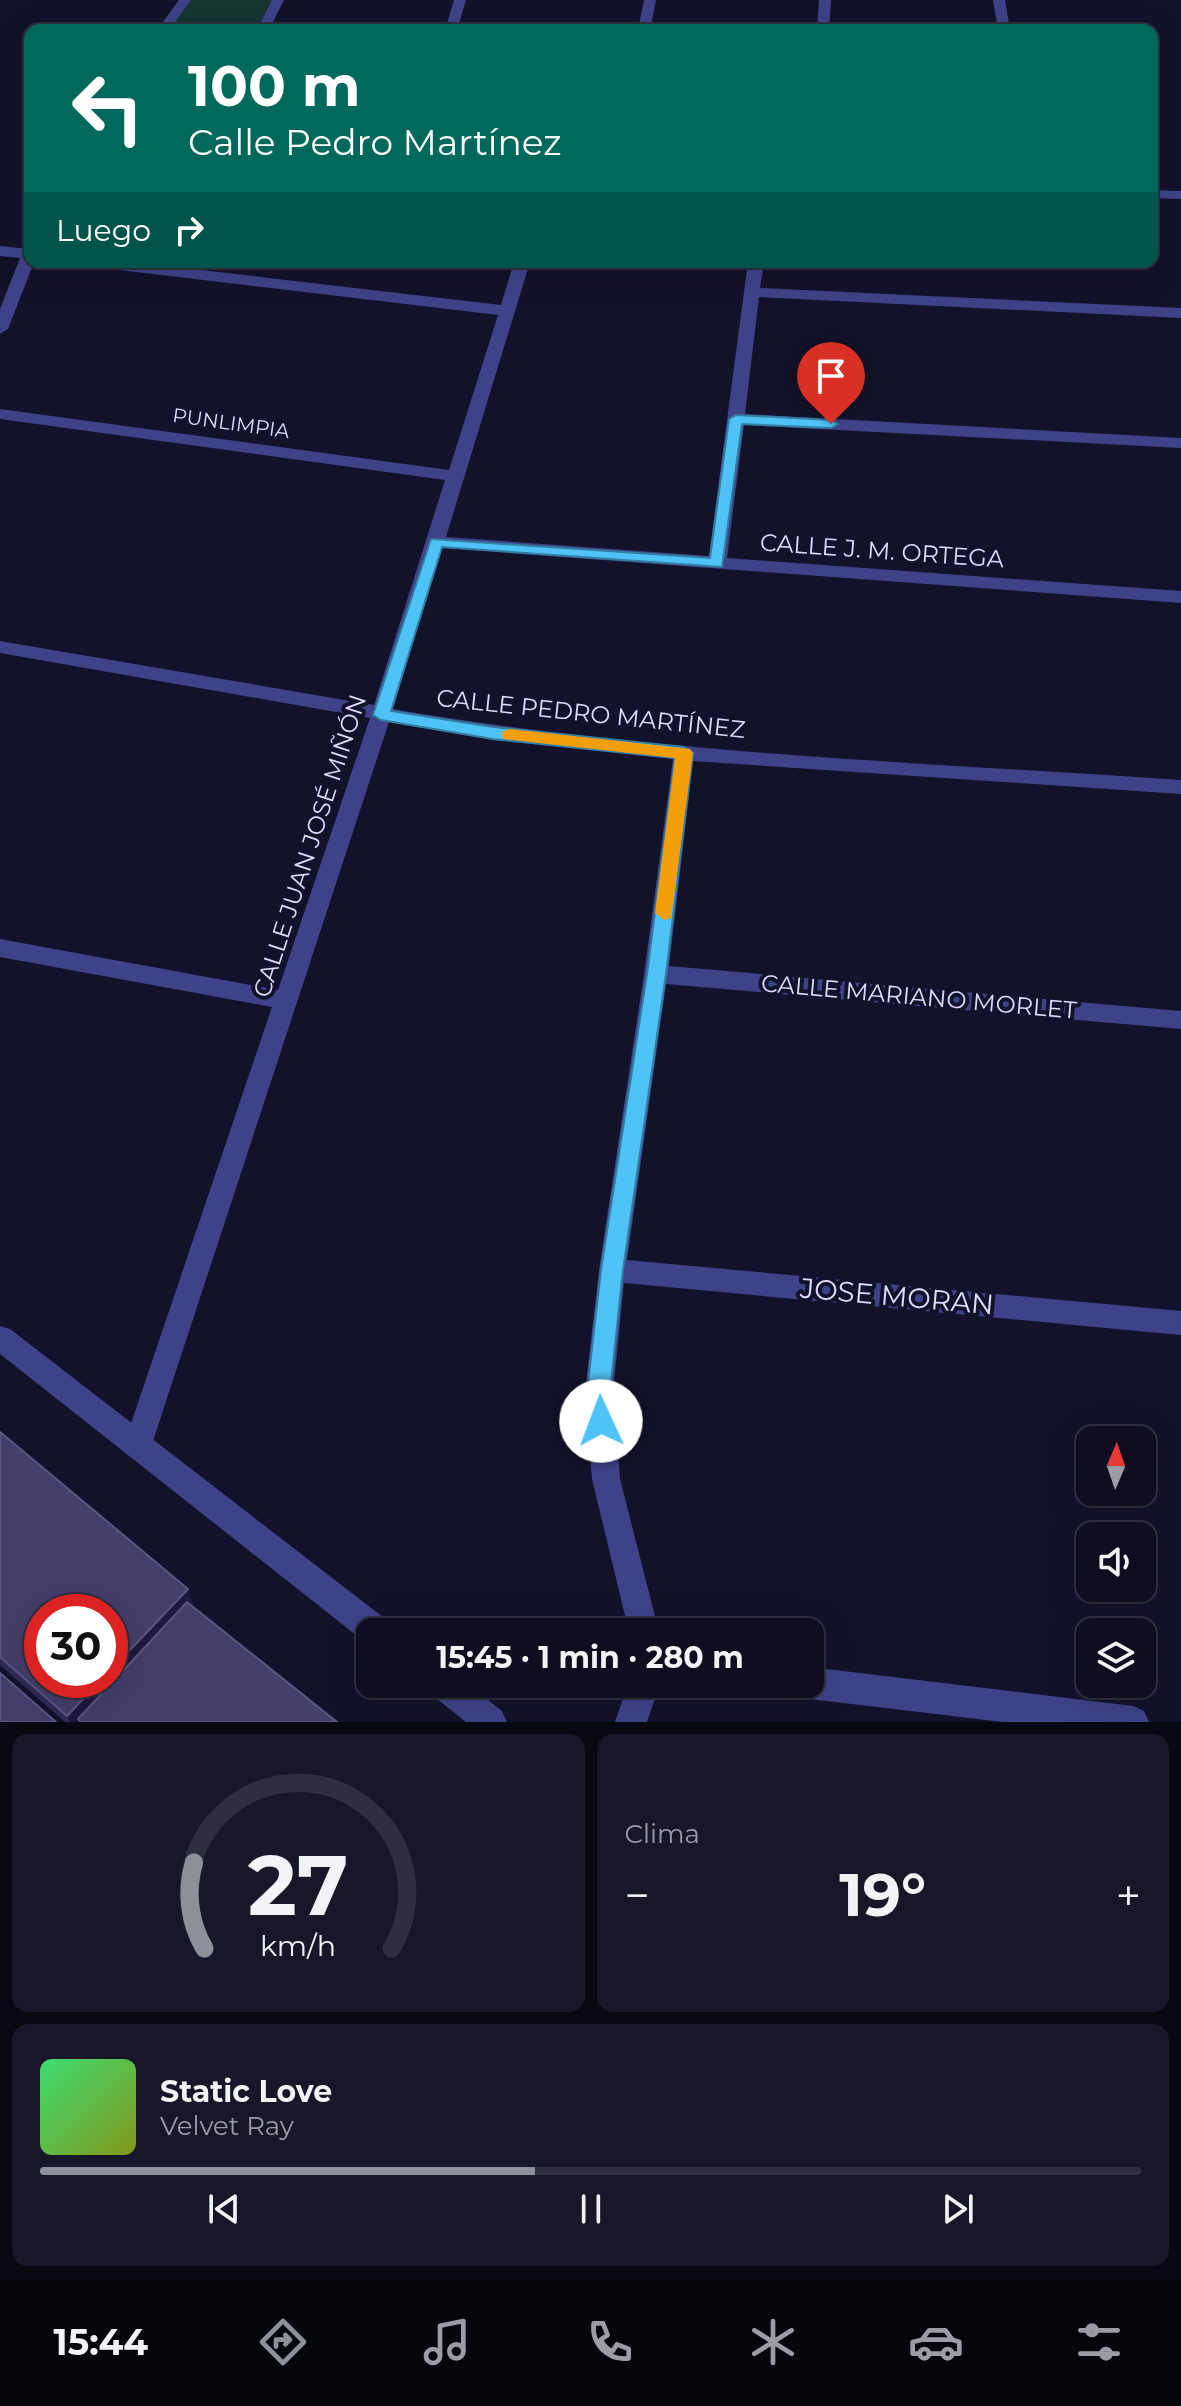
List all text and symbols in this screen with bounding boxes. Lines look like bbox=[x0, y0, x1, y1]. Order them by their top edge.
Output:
text: 100 m bbox=[188, 52, 361, 120]
icon: left bbox=[56, 56, 160, 160]
text: Calle Pedro Martínez bbox=[188, 120, 562, 164]
icon: right bbox=[167, 208, 211, 252]
text: Luego bbox=[56, 212, 151, 249]
pin bbox=[797, 342, 865, 424]
icon: arrive bbox=[809, 354, 853, 398]
street label: PUNLIMPIA bbox=[171, 403, 292, 443]
street label: CALLE J. M. ORTEGA bbox=[759, 528, 1006, 574]
street label: CALLE PEDRO MARTÍNEZ bbox=[435, 683, 747, 744]
street label: CALLE JUAN JOSÉ MIÑÓN bbox=[247, 691, 372, 1001]
street label: CALLE MARIANO MORLET bbox=[760, 968, 1078, 1025]
street label: JOSE MORAN bbox=[798, 1271, 995, 1321]
position arrow bbox=[559, 1379, 643, 1463]
north arrow bbox=[1076, 1426, 1156, 1506]
map controls bbox=[1076, 1426, 1156, 1698]
button: sound bbox=[1076, 1522, 1156, 1602]
speed limit sign: 30 bbox=[24, 1594, 128, 1698]
button: layers bbox=[1076, 1618, 1156, 1698]
text: 15:45 · 1 min · 280 m bbox=[436, 1639, 744, 1676]
text: Clima bbox=[625, 1818, 700, 1850]
text: 27 bbox=[248, 1834, 349, 1936]
text: 19° bbox=[839, 1858, 926, 1931]
text: − bbox=[625, 1868, 650, 1922]
text: + bbox=[1116, 1868, 1141, 1922]
text: km/h bbox=[260, 1928, 336, 1963]
text: Static Love bbox=[160, 2073, 332, 2110]
text: Velvet Ray bbox=[160, 2110, 294, 2142]
icon: previous bbox=[202, 2187, 246, 2231]
icon: pause bbox=[569, 2187, 613, 2231]
icon: next bbox=[936, 2187, 980, 2231]
icon: directions bbox=[255, 2314, 311, 2370]
icon: music bbox=[419, 2314, 475, 2370]
icon: phone bbox=[582, 2314, 638, 2370]
icon: climate bbox=[745, 2314, 801, 2370]
icon: car bbox=[908, 2314, 964, 2370]
icon: filters bbox=[1071, 2314, 1127, 2370]
text: 15:44 bbox=[54, 2320, 148, 2364]

